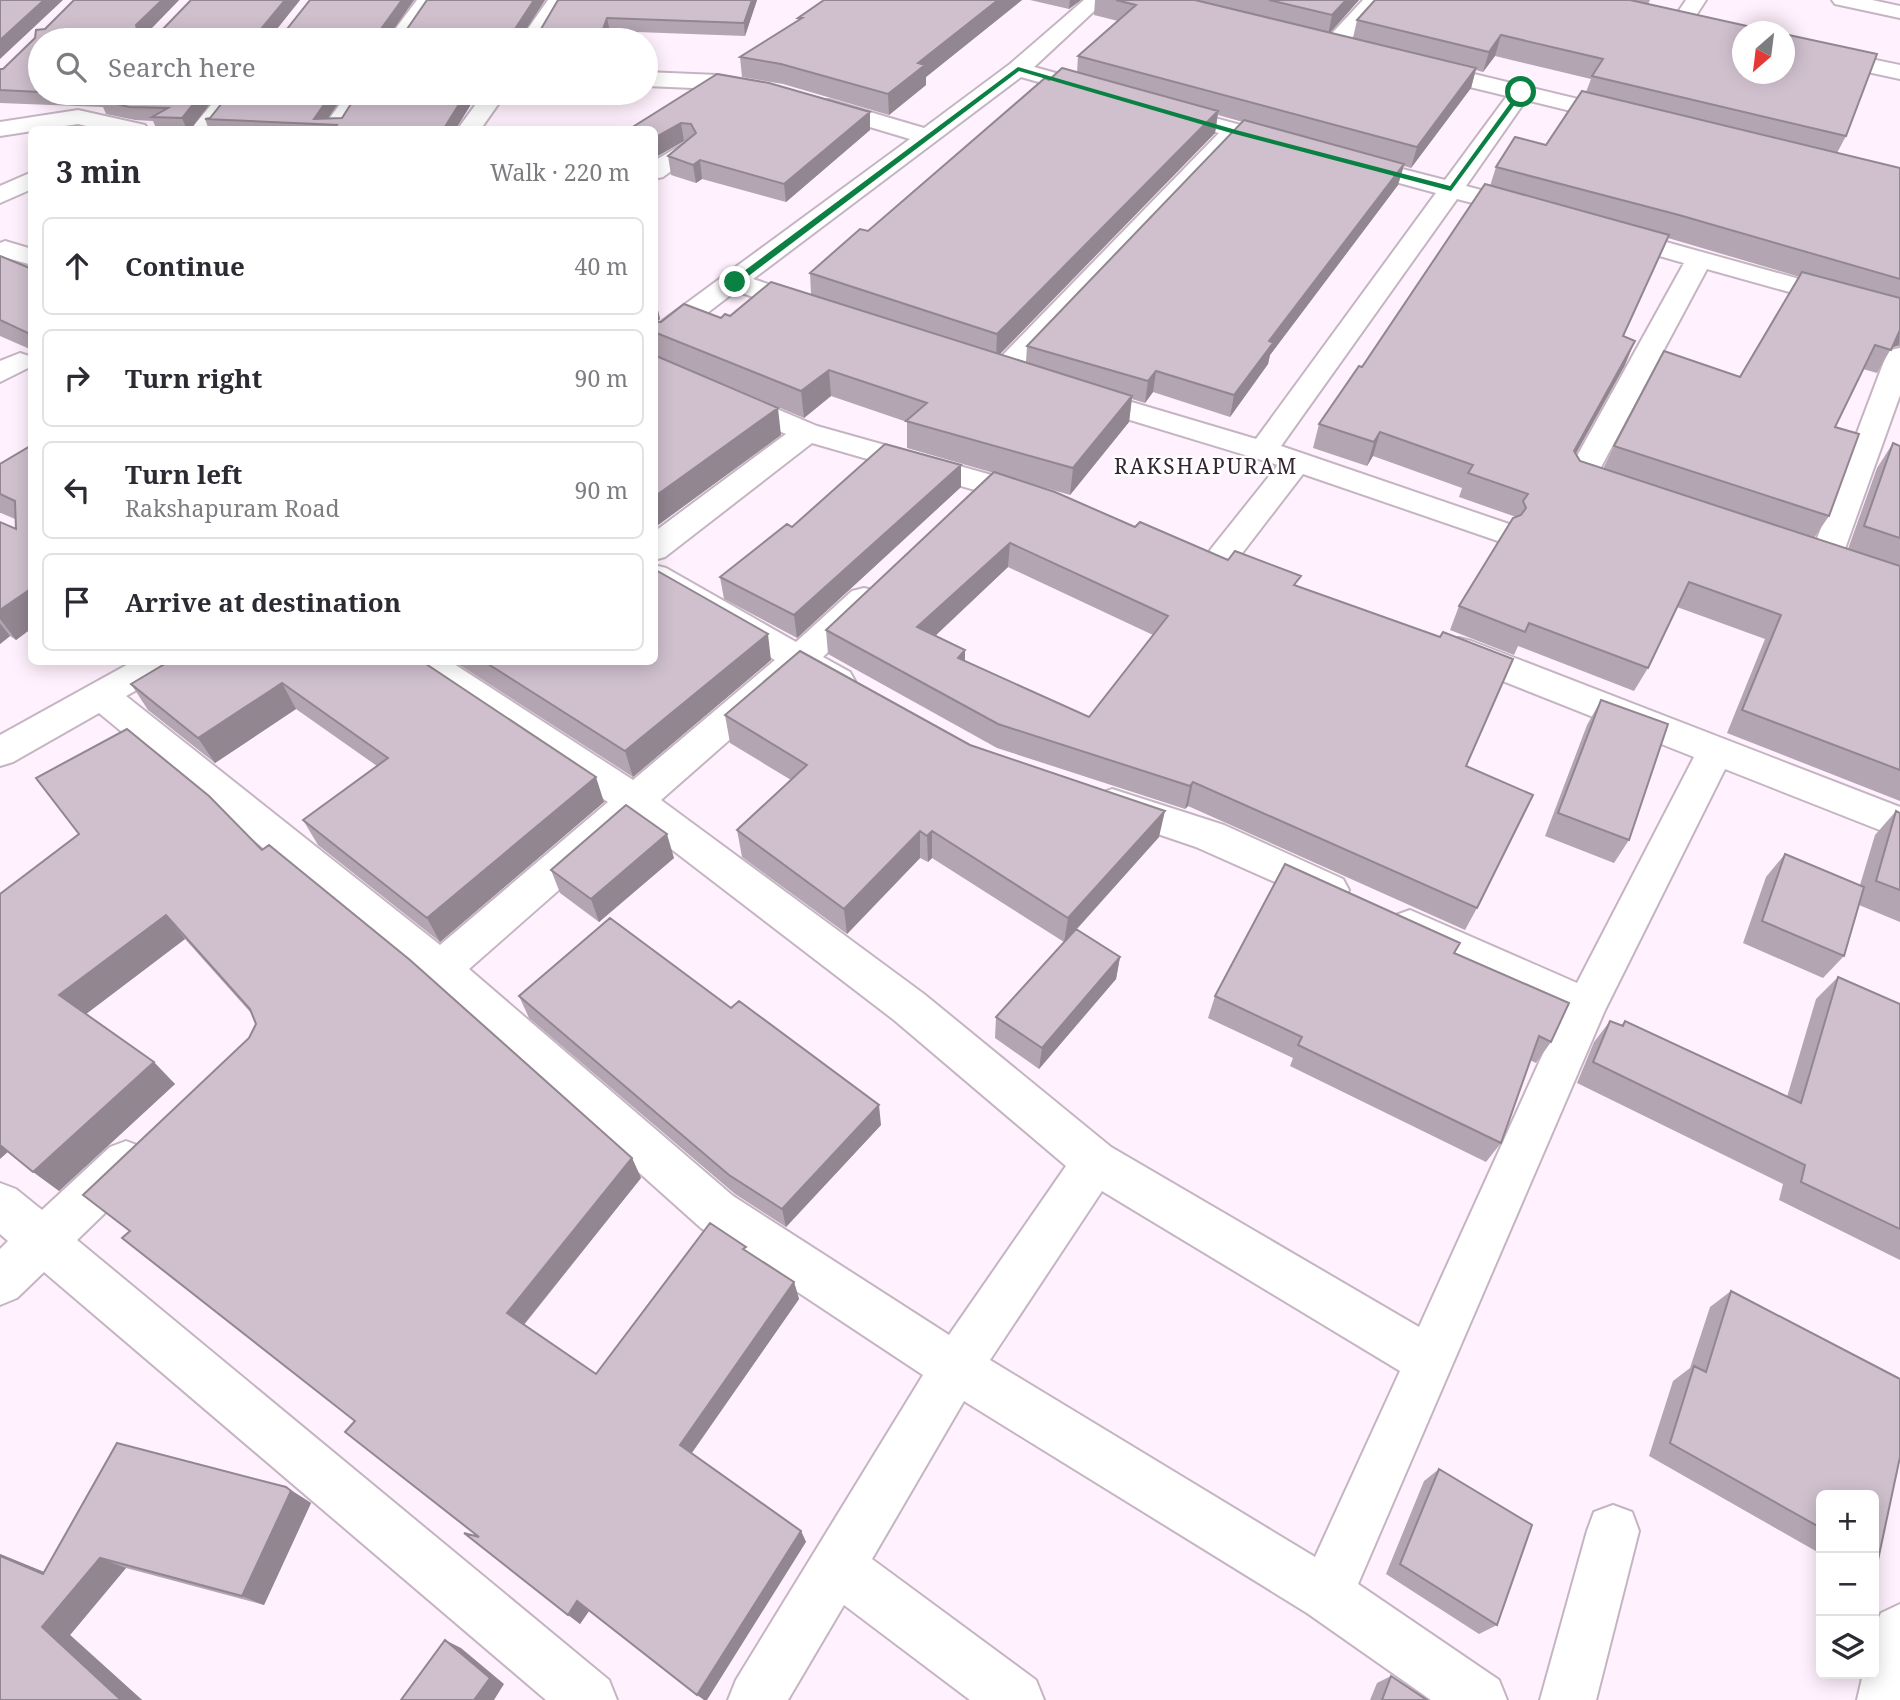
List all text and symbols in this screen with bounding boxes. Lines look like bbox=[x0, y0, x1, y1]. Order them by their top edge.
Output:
north arrow bbox=[1732, 21, 1795, 84]
search box bbox=[28, 28, 658, 105]
icon: search bbox=[52, 48, 90, 86]
text: Search here bbox=[108, 49, 256, 85]
route start bbox=[1505, 76, 1536, 107]
text: 3 min bbox=[56, 151, 141, 192]
text: Walk · 220 m bbox=[490, 156, 630, 188]
icon: ahead bbox=[58, 247, 96, 285]
text: Continue bbox=[125, 248, 245, 284]
text: 40 m bbox=[575, 250, 628, 282]
route end bbox=[719, 266, 750, 297]
icon: right bbox=[58, 359, 96, 397]
text: Turn right bbox=[125, 360, 262, 396]
text: 90 m bbox=[575, 362, 628, 394]
district label: RAKSHAPURAM bbox=[1114, 452, 1298, 480]
text: Turn left bbox=[125, 456, 242, 492]
icon: left bbox=[58, 471, 96, 509]
text: 90 m bbox=[575, 474, 628, 506]
text: Rakshapuram Road bbox=[125, 492, 340, 524]
icon: arrive bbox=[58, 583, 96, 621]
text: Arrive at destination bbox=[125, 584, 401, 620]
map controls bbox=[1816, 1490, 1879, 1679]
button: + bbox=[1816, 1490, 1879, 1553]
button: − bbox=[1816, 1553, 1879, 1616]
button: layers bbox=[1816, 1616, 1879, 1679]

